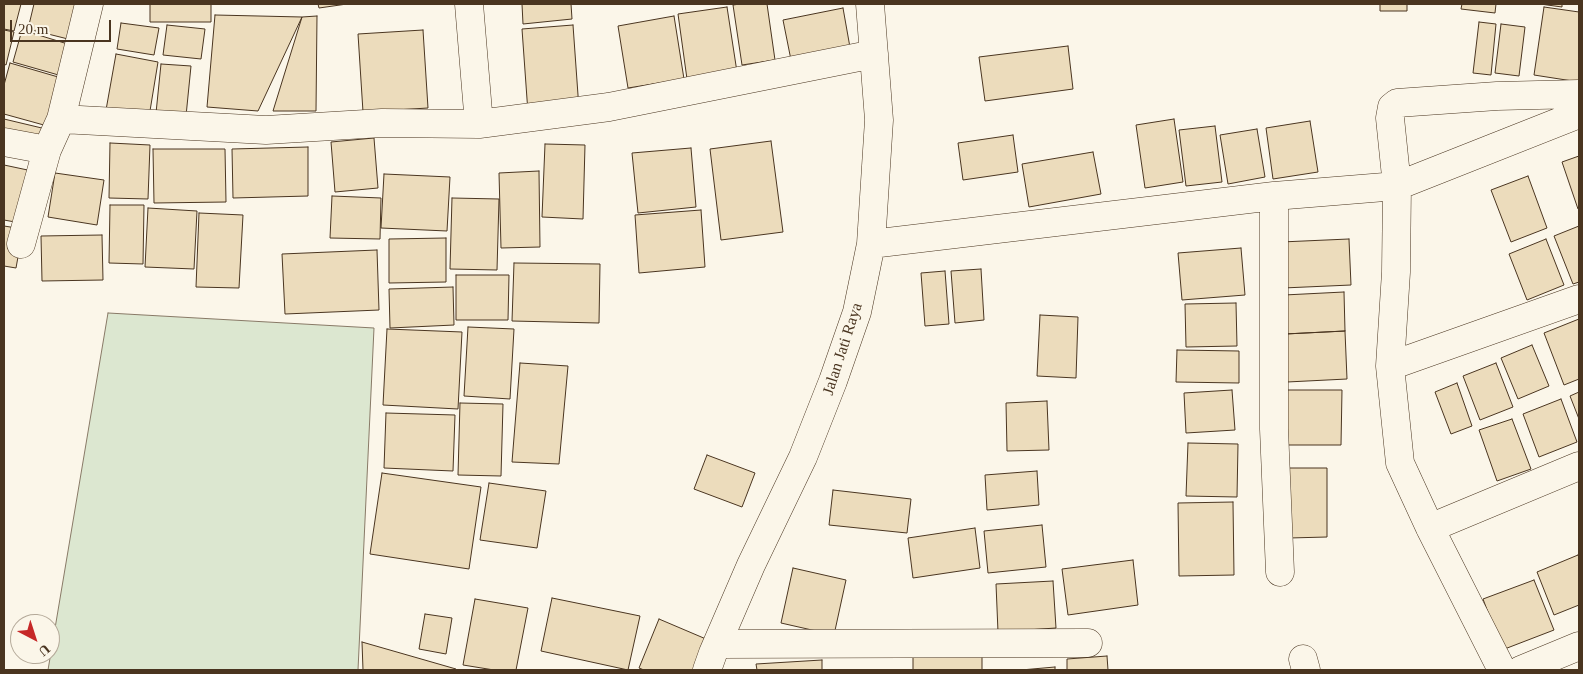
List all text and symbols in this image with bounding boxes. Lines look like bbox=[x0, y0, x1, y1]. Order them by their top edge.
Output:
scale bar bbox=[12, 10, 114, 42]
text: 20 m bbox=[18, 21, 48, 37]
street label: Jalan Jati Raya bbox=[819, 300, 867, 398]
north arrow bbox=[10, 614, 60, 664]
text: U bbox=[36, 641, 53, 659]

